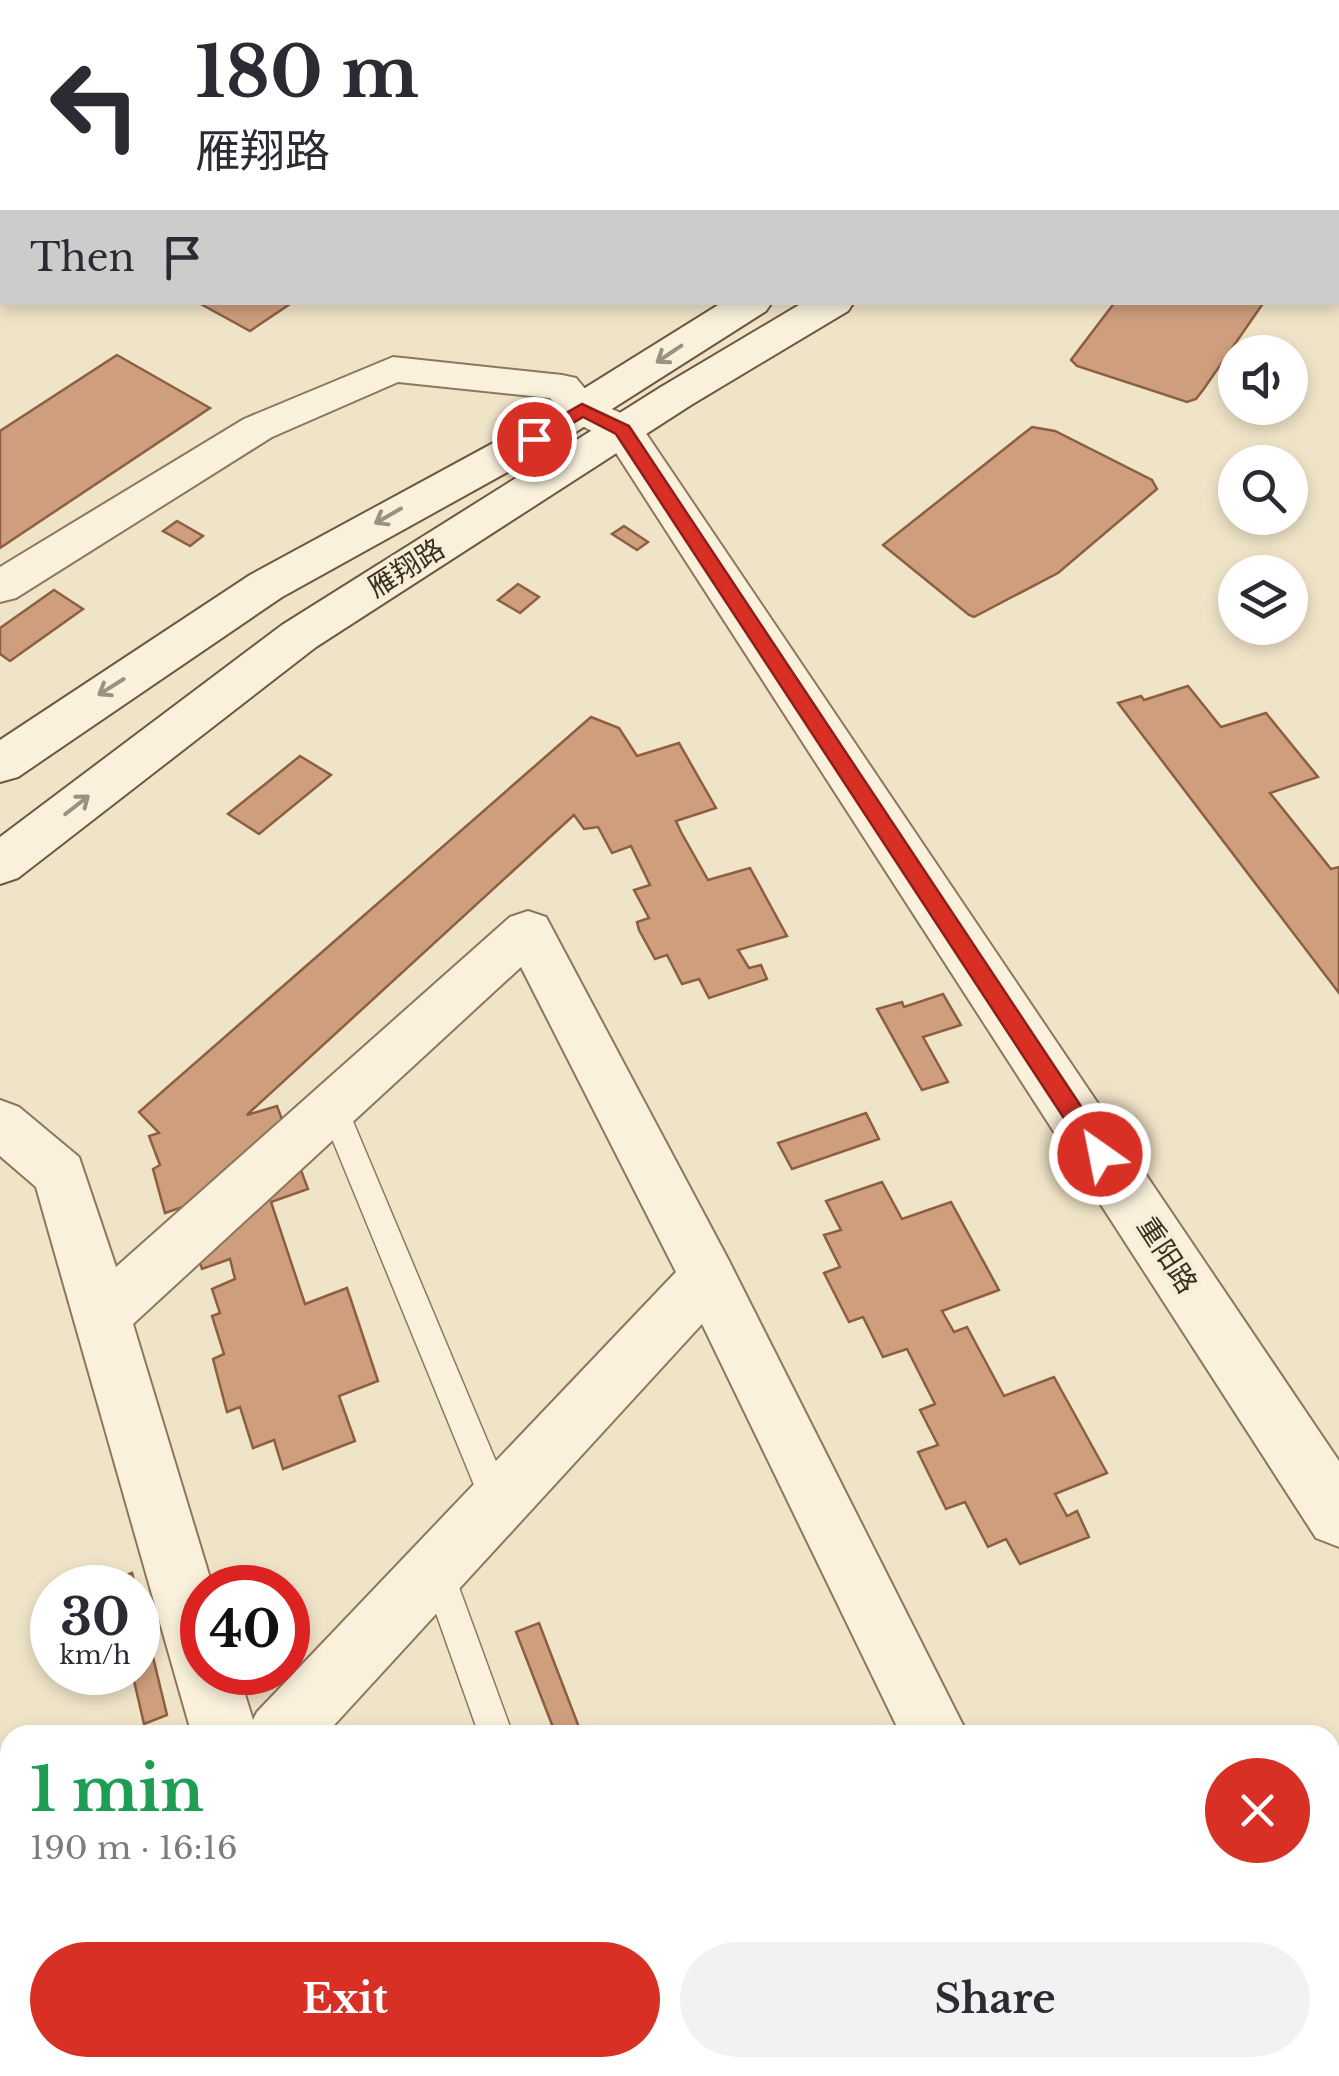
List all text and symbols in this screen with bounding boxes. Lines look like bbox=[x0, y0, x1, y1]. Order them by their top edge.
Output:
text: 180 m bbox=[195, 29, 419, 116]
icon: left bbox=[30, 40, 160, 170]
text: 雁翔路 bbox=[195, 123, 330, 179]
icon: arrive bbox=[155, 230, 210, 285]
text: Then bbox=[30, 234, 135, 281]
map controls bbox=[1218, 335, 1308, 645]
button: sound bbox=[1218, 335, 1308, 425]
one-way arrow bbox=[656, 344, 684, 365]
pin bbox=[492, 397, 577, 482]
icon: arrive bbox=[507, 412, 562, 467]
button: search bbox=[1218, 445, 1308, 535]
one-way arrow bbox=[373, 507, 403, 527]
street label: 雁翔路 bbox=[361, 531, 451, 605]
button: layers bbox=[1218, 555, 1308, 645]
one-way arrow bbox=[97, 677, 126, 697]
one-way arrow bbox=[63, 795, 90, 816]
position arrow bbox=[1048, 1102, 1152, 1206]
street label: 重阳路 bbox=[1129, 1210, 1205, 1300]
speed limit sign: 40 bbox=[180, 1565, 310, 1695]
text: 30 bbox=[60, 1586, 130, 1649]
text: km/h bbox=[60, 1640, 130, 1671]
text: 1 min bbox=[30, 1753, 204, 1827]
button: close bbox=[1205, 1758, 1310, 1863]
text: 190 m · 16:16 bbox=[30, 1828, 238, 1868]
button: Exit bbox=[30, 1942, 660, 2057]
button: Share bbox=[680, 1942, 1310, 2057]

